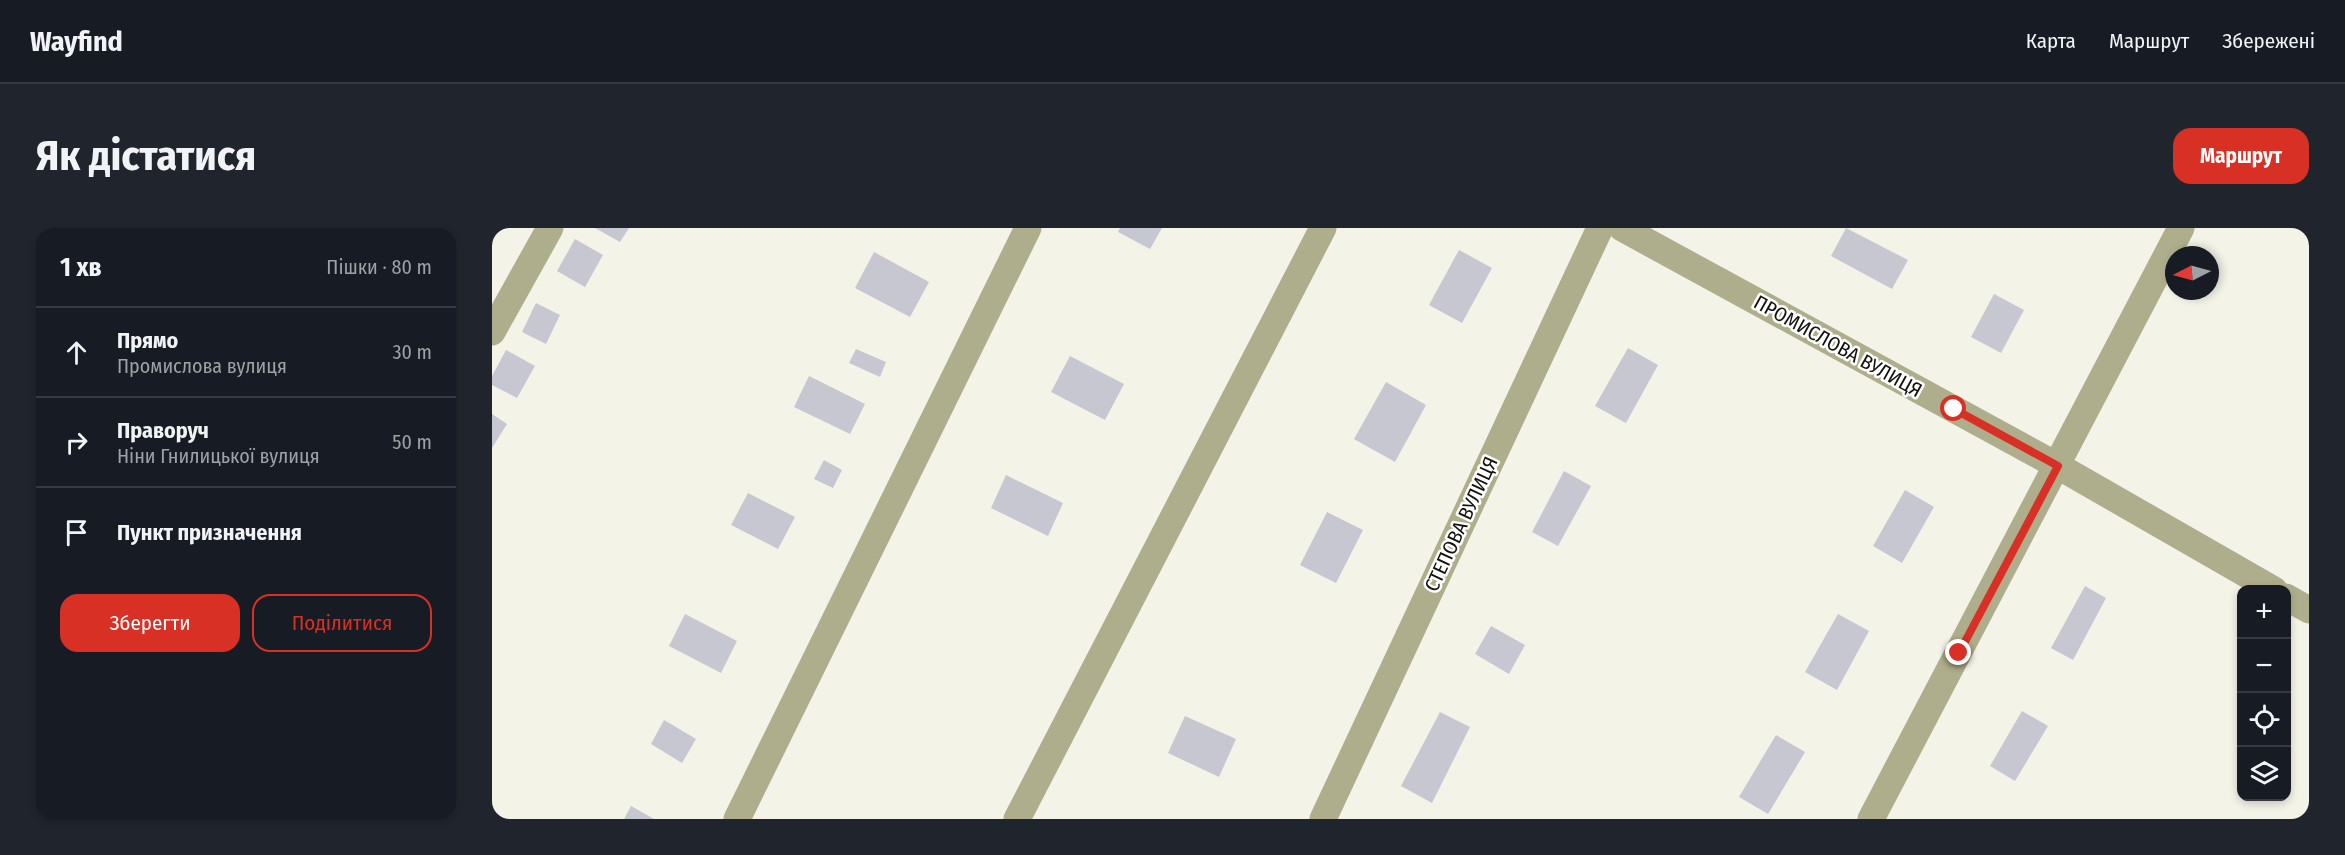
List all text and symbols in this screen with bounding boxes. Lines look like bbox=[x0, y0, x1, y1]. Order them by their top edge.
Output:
text: Wayfind bbox=[30, 25, 123, 58]
text: Карта bbox=[2026, 28, 2076, 54]
text: Маршрут bbox=[2109, 28, 2189, 54]
text: Збережені bbox=[2222, 28, 2315, 54]
button: Маршрут bbox=[2173, 128, 2309, 184]
text: Як дістатися bbox=[36, 131, 256, 181]
north arrow bbox=[2165, 246, 2219, 300]
text: 1 хв bbox=[60, 252, 102, 283]
text: Пішки · 80 m bbox=[326, 255, 432, 279]
street label: ПРОМИСЛОВА ВУЛИЦЯ bbox=[1750, 290, 1926, 402]
text: Прямо bbox=[117, 327, 178, 354]
icon: ahead bbox=[60, 336, 93, 369]
text: 30 m bbox=[392, 340, 432, 364]
text: Промислова вулиця bbox=[117, 354, 287, 378]
route start bbox=[1940, 395, 1966, 421]
text: Праворуч bbox=[117, 417, 209, 444]
icon: right bbox=[60, 426, 93, 459]
text: 50 m bbox=[392, 430, 432, 454]
text: Ніни Гнилицької вулиця bbox=[117, 444, 320, 468]
street label: СТЕПОВА ВУЛИЦЯ bbox=[1419, 453, 1503, 595]
icon: arrive bbox=[60, 516, 93, 549]
text: Пункт призначення bbox=[117, 519, 302, 546]
map controls bbox=[2237, 585, 2291, 801]
button: + bbox=[2237, 585, 2291, 639]
button: Зберегти bbox=[60, 594, 240, 652]
button: Поділитися bbox=[252, 594, 432, 652]
route end bbox=[1945, 639, 1971, 665]
button: − bbox=[2237, 639, 2291, 693]
button: locate bbox=[2237, 693, 2291, 747]
button: layers bbox=[2237, 747, 2291, 801]

